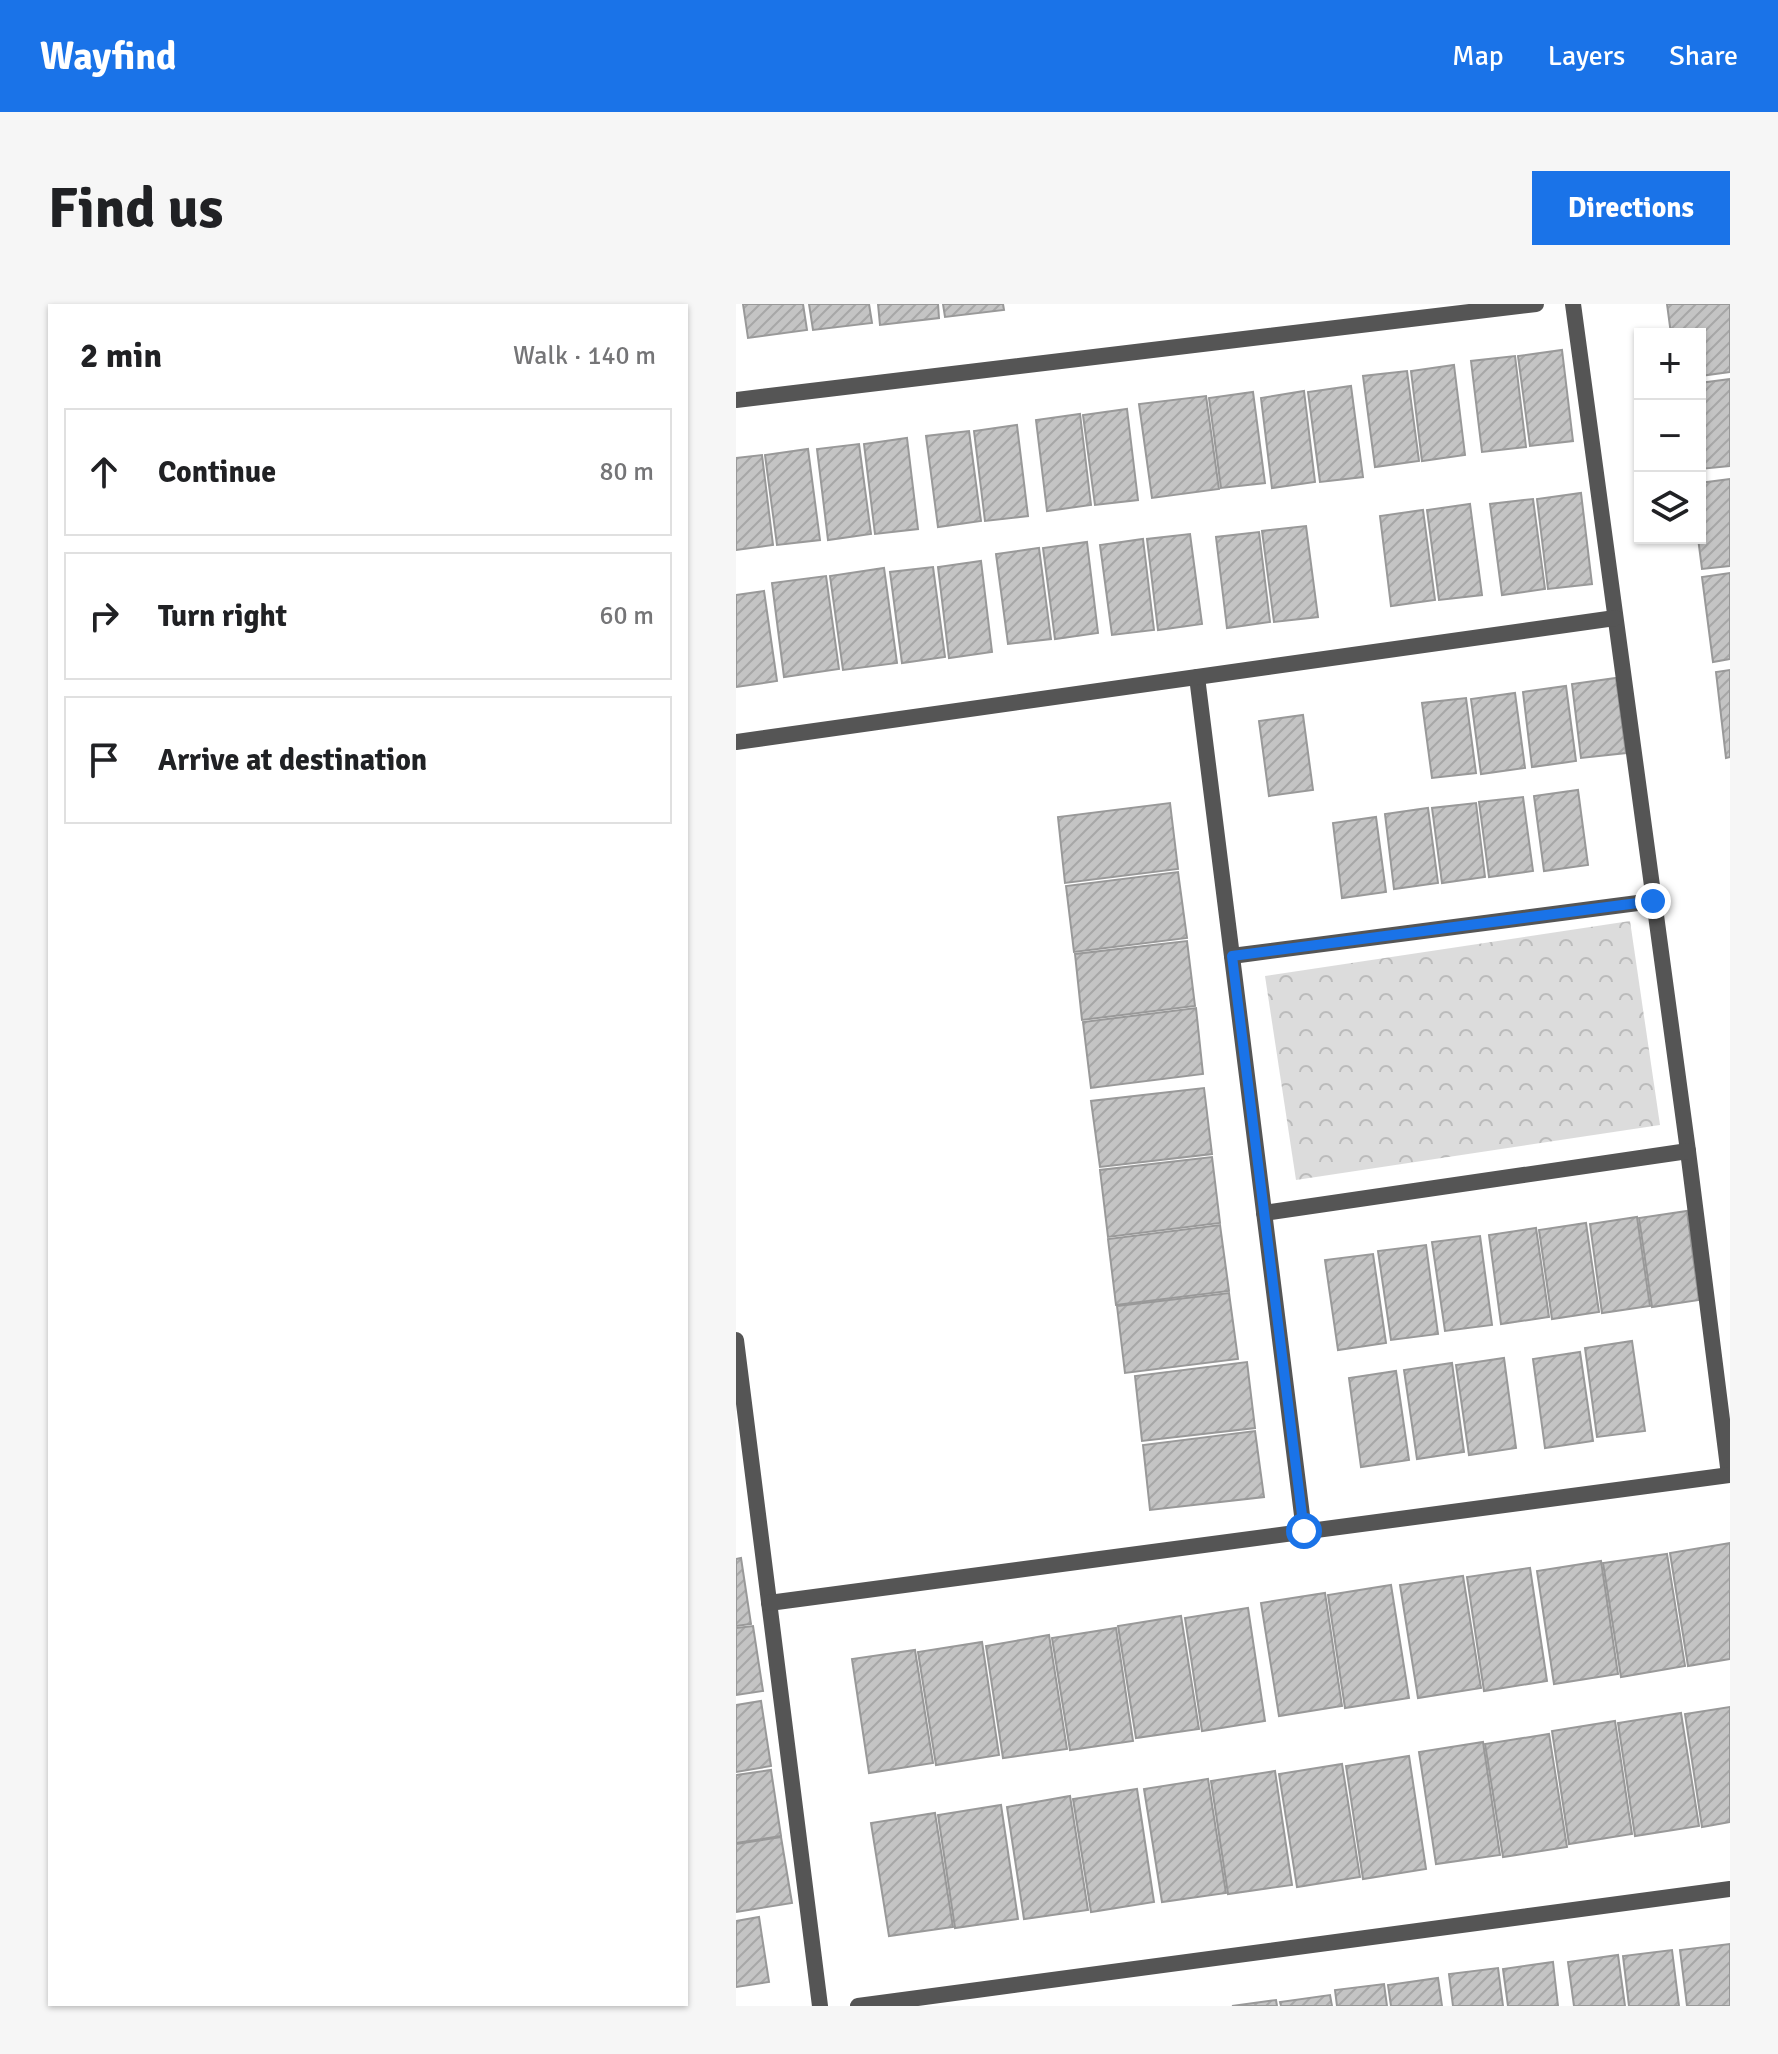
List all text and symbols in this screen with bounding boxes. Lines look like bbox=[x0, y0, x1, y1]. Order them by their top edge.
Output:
text: Wayfind bbox=[40, 33, 177, 80]
text: Map bbox=[1452, 39, 1504, 73]
text: Layers bbox=[1548, 39, 1625, 73]
text: Share bbox=[1669, 39, 1738, 73]
button: Directions bbox=[1532, 171, 1730, 245]
text: Find us bbox=[48, 174, 223, 243]
map controls bbox=[1634, 328, 1706, 544]
button: + bbox=[1634, 328, 1706, 400]
text: 2 min bbox=[80, 335, 162, 377]
text: Walk · 140 m bbox=[513, 340, 656, 372]
button: − bbox=[1634, 400, 1706, 472]
icon: ahead bbox=[82, 450, 126, 494]
text: Continue bbox=[158, 454, 276, 491]
text: 80 m bbox=[599, 456, 654, 488]
button: layers bbox=[1634, 472, 1706, 544]
icon: right bbox=[82, 594, 126, 638]
text: Turn right bbox=[158, 598, 287, 635]
text: 60 m bbox=[599, 600, 654, 632]
icon: arrive bbox=[82, 738, 126, 782]
text: Arrive at destination bbox=[158, 742, 427, 779]
route end bbox=[1635, 883, 1671, 919]
route start bbox=[1286, 1513, 1322, 1549]

